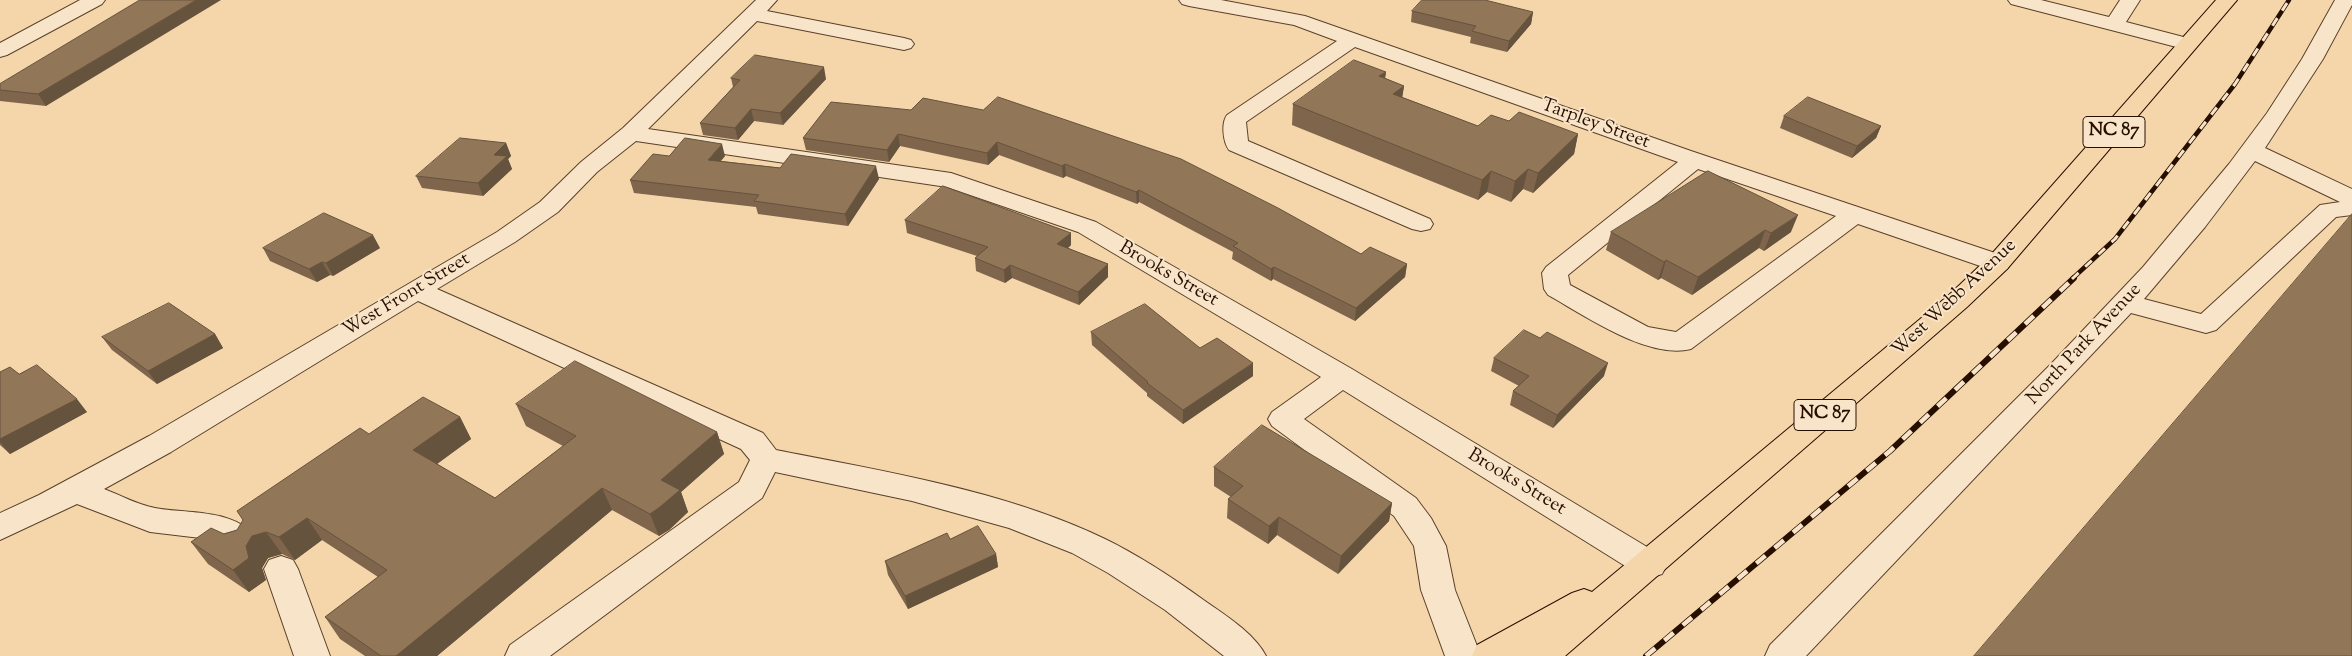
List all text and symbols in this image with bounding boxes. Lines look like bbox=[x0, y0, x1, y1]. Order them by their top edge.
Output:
street label: Tarpley Street bbox=[1538, 95, 1652, 155]
road number: NC 87 bbox=[2083, 116, 2145, 148]
street label: West Webb Avenue bbox=[1888, 235, 2022, 363]
street label: Brooks Street bbox=[1114, 237, 1222, 313]
street label: West Front Street bbox=[339, 249, 475, 343]
street label: North Park Avenue bbox=[2023, 279, 2147, 411]
road number: NC 87 bbox=[1794, 400, 1856, 430]
street label: Brooks Street bbox=[1463, 445, 1569, 521]

